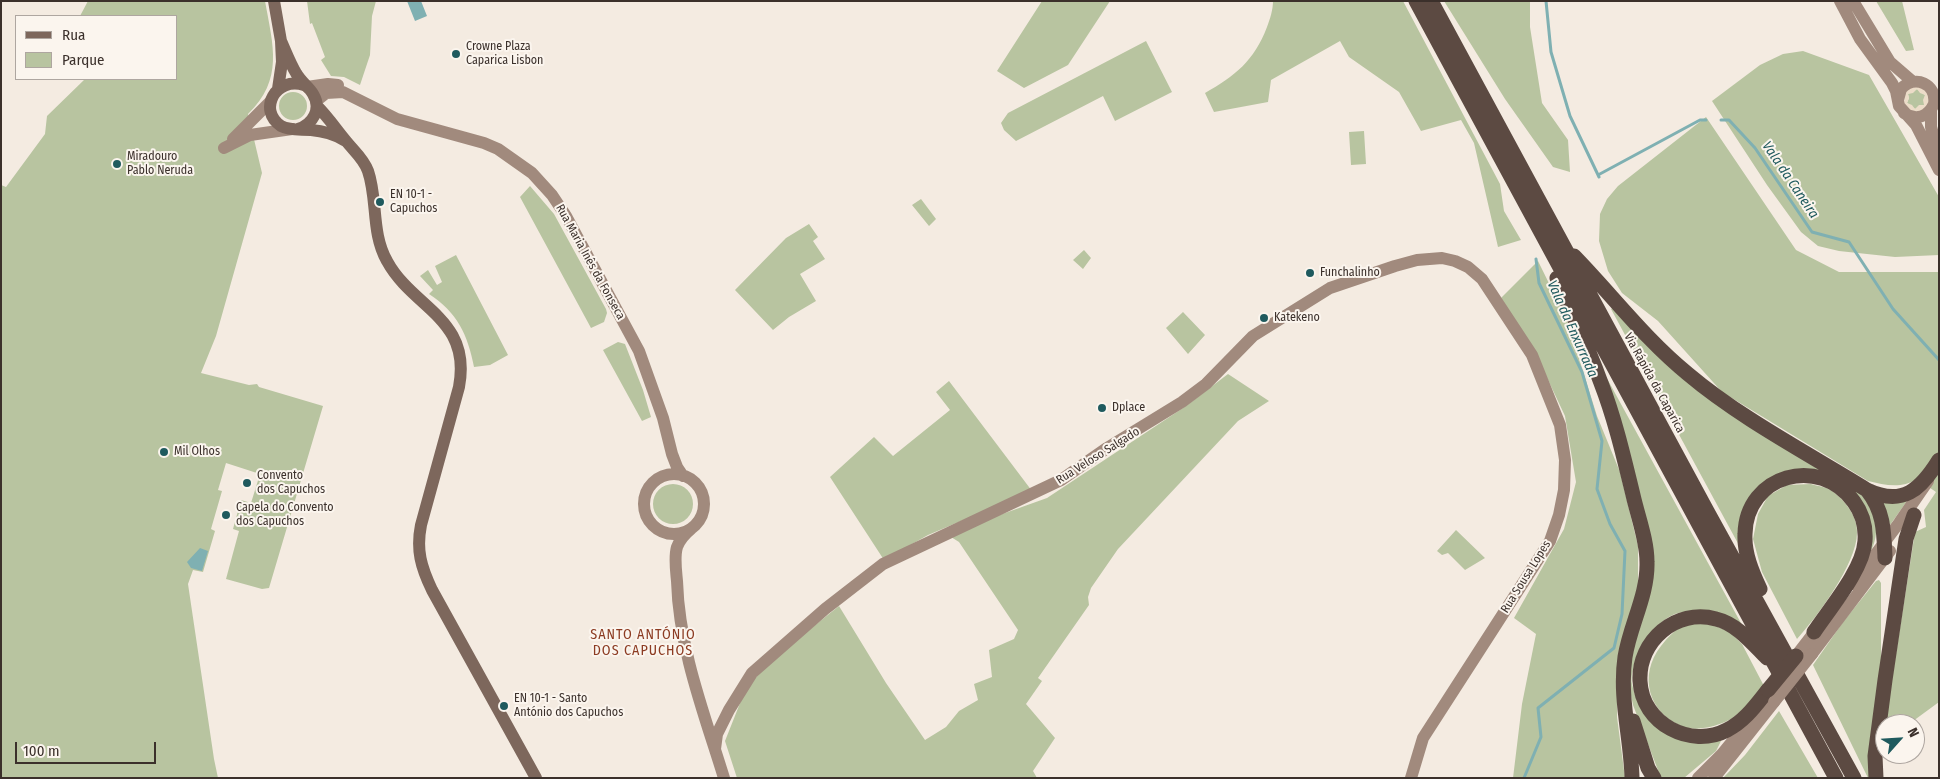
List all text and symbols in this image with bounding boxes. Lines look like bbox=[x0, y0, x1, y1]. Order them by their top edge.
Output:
legend bbox=[15, 15, 178, 80]
text: Rua bbox=[62, 26, 85, 44]
place label: Crowne Plaza Caparica Lisbon bbox=[466, 40, 543, 68]
marker: Crowne Plaza Caparica Lisbon bbox=[450, 48, 462, 60]
text: Parque bbox=[62, 51, 105, 69]
water label: Vala da Caneira bbox=[1758, 138, 1822, 222]
place label: Miradouro Pablo Neruda bbox=[127, 150, 193, 178]
marker: Miradouro Pablo Neruda bbox=[111, 158, 123, 170]
place label: EN 10-1 - Capuchos bbox=[390, 188, 437, 216]
marker: EN 10-1 - Capuchos bbox=[374, 196, 386, 208]
street label: Rua Maria Inês da Fonseca bbox=[552, 202, 628, 322]
place label: Funchalinho bbox=[1320, 266, 1380, 280]
marker: Funchalinho bbox=[1304, 267, 1316, 279]
water label: Vala da Enxurrada bbox=[1543, 278, 1601, 380]
place label: Katekeno bbox=[1274, 311, 1320, 325]
marker: Katekeno bbox=[1258, 312, 1270, 324]
street label: Via Rápida da Caparica bbox=[1621, 331, 1687, 435]
place label: Dplace bbox=[1112, 401, 1145, 415]
marker: Dplace bbox=[1096, 402, 1108, 414]
street label: Rua Veloso Salgado bbox=[1054, 424, 1142, 488]
place label: Mil Olhos bbox=[174, 445, 220, 459]
marker: Mil Olhos bbox=[158, 446, 170, 458]
place label: Convento dos Capuchos bbox=[257, 469, 325, 497]
marker: Convento dos Capuchos bbox=[241, 477, 253, 489]
place label: Capela do Convento dos Capuchos bbox=[236, 501, 334, 529]
marker: Capela do Convento dos Capuchos bbox=[220, 509, 232, 521]
street label: Rua Sousa Lopes bbox=[1498, 538, 1554, 616]
district label: SANTO ANTÓNIO DOS CAPUCHOS bbox=[589, 627, 697, 660]
place label: EN 10-1 - Santo António dos Capuchos bbox=[514, 692, 623, 720]
marker: EN 10-1 - Santo António dos Capuchos bbox=[498, 700, 510, 712]
north arrow bbox=[1875, 714, 1925, 764]
text: N bbox=[1904, 725, 1923, 740]
scale bar bbox=[18, 732, 159, 764]
text: 100 m bbox=[23, 742, 60, 760]

